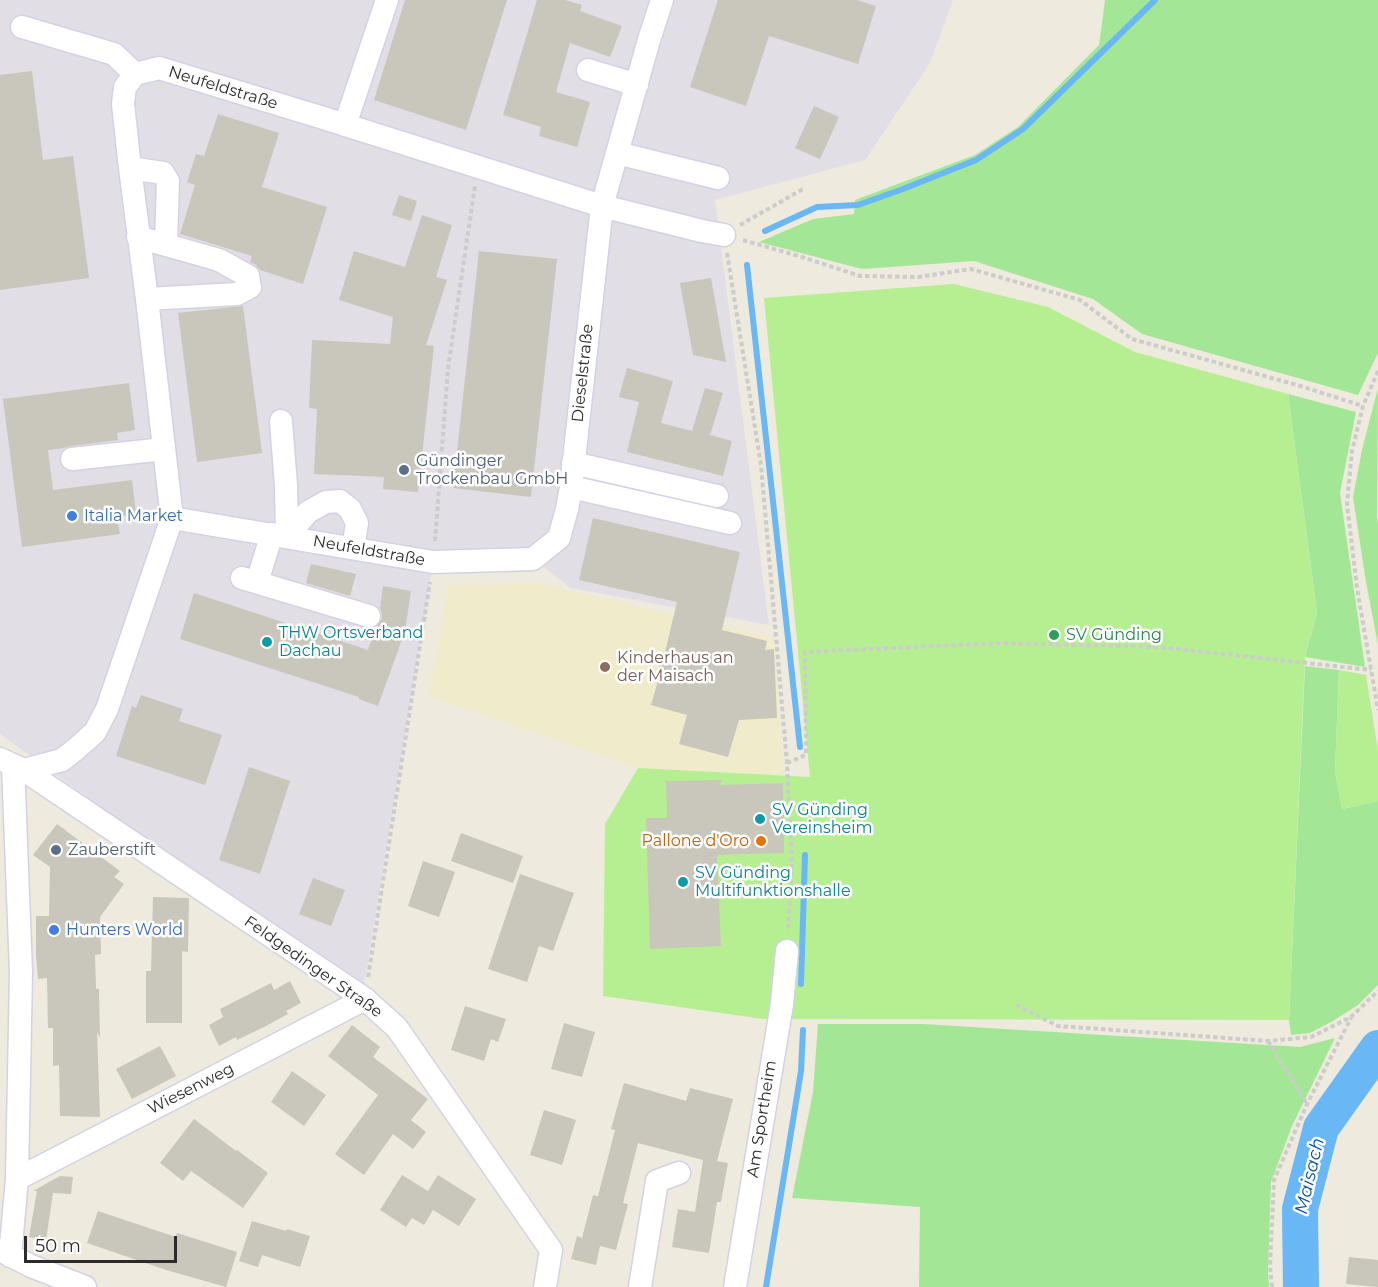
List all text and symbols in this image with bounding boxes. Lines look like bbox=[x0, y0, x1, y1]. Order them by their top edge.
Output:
street label: Neufeldstraße bbox=[166, 62, 280, 114]
street label: Dieselstraße bbox=[568, 323, 598, 423]
place label: Gündinger Trockenbau GmbH bbox=[416, 451, 568, 489]
marker: Gündinger Trockenbau GmbH bbox=[397, 463, 411, 477]
place label: Italia Market bbox=[84, 506, 183, 526]
marker: Italia Market bbox=[65, 509, 79, 523]
street label: Neufeldstraße bbox=[312, 532, 426, 570]
place label: THW Ortsverband Dachau bbox=[279, 623, 423, 661]
place label: SV Günding bbox=[1066, 625, 1162, 645]
marker: SV Günding bbox=[1047, 628, 1061, 642]
marker: THW Ortsverband Dachau bbox=[260, 635, 274, 649]
place label: Kinderhaus an der Maisach bbox=[617, 648, 734, 686]
marker: Kinderhaus an der Maisach bbox=[598, 660, 612, 674]
place label: SV Günding Vereinsheim bbox=[772, 800, 873, 838]
marker: SV Günding Vereinsheim bbox=[753, 812, 767, 826]
place label: Pallone d'Oro bbox=[642, 831, 749, 851]
marker: Pallone d'Oro bbox=[754, 834, 768, 848]
place label: Zauberstift bbox=[68, 840, 156, 860]
marker: Zauberstift bbox=[49, 843, 63, 857]
place label: SV Günding Multifunktionshalle bbox=[695, 863, 851, 901]
marker: SV Günding Multifunktionshalle bbox=[676, 875, 690, 889]
street label: Feldgedinger Straße bbox=[240, 912, 386, 1022]
place label: Hunters World bbox=[66, 920, 183, 940]
marker: Hunters World bbox=[47, 923, 61, 937]
street label: Wiesenweg bbox=[145, 1059, 237, 1119]
street label: Am Sportheim bbox=[743, 1059, 781, 1179]
water label: Maisach bbox=[1291, 1136, 1329, 1216]
scale bar bbox=[27, 1224, 180, 1262]
text: 50 m bbox=[35, 1235, 81, 1257]

